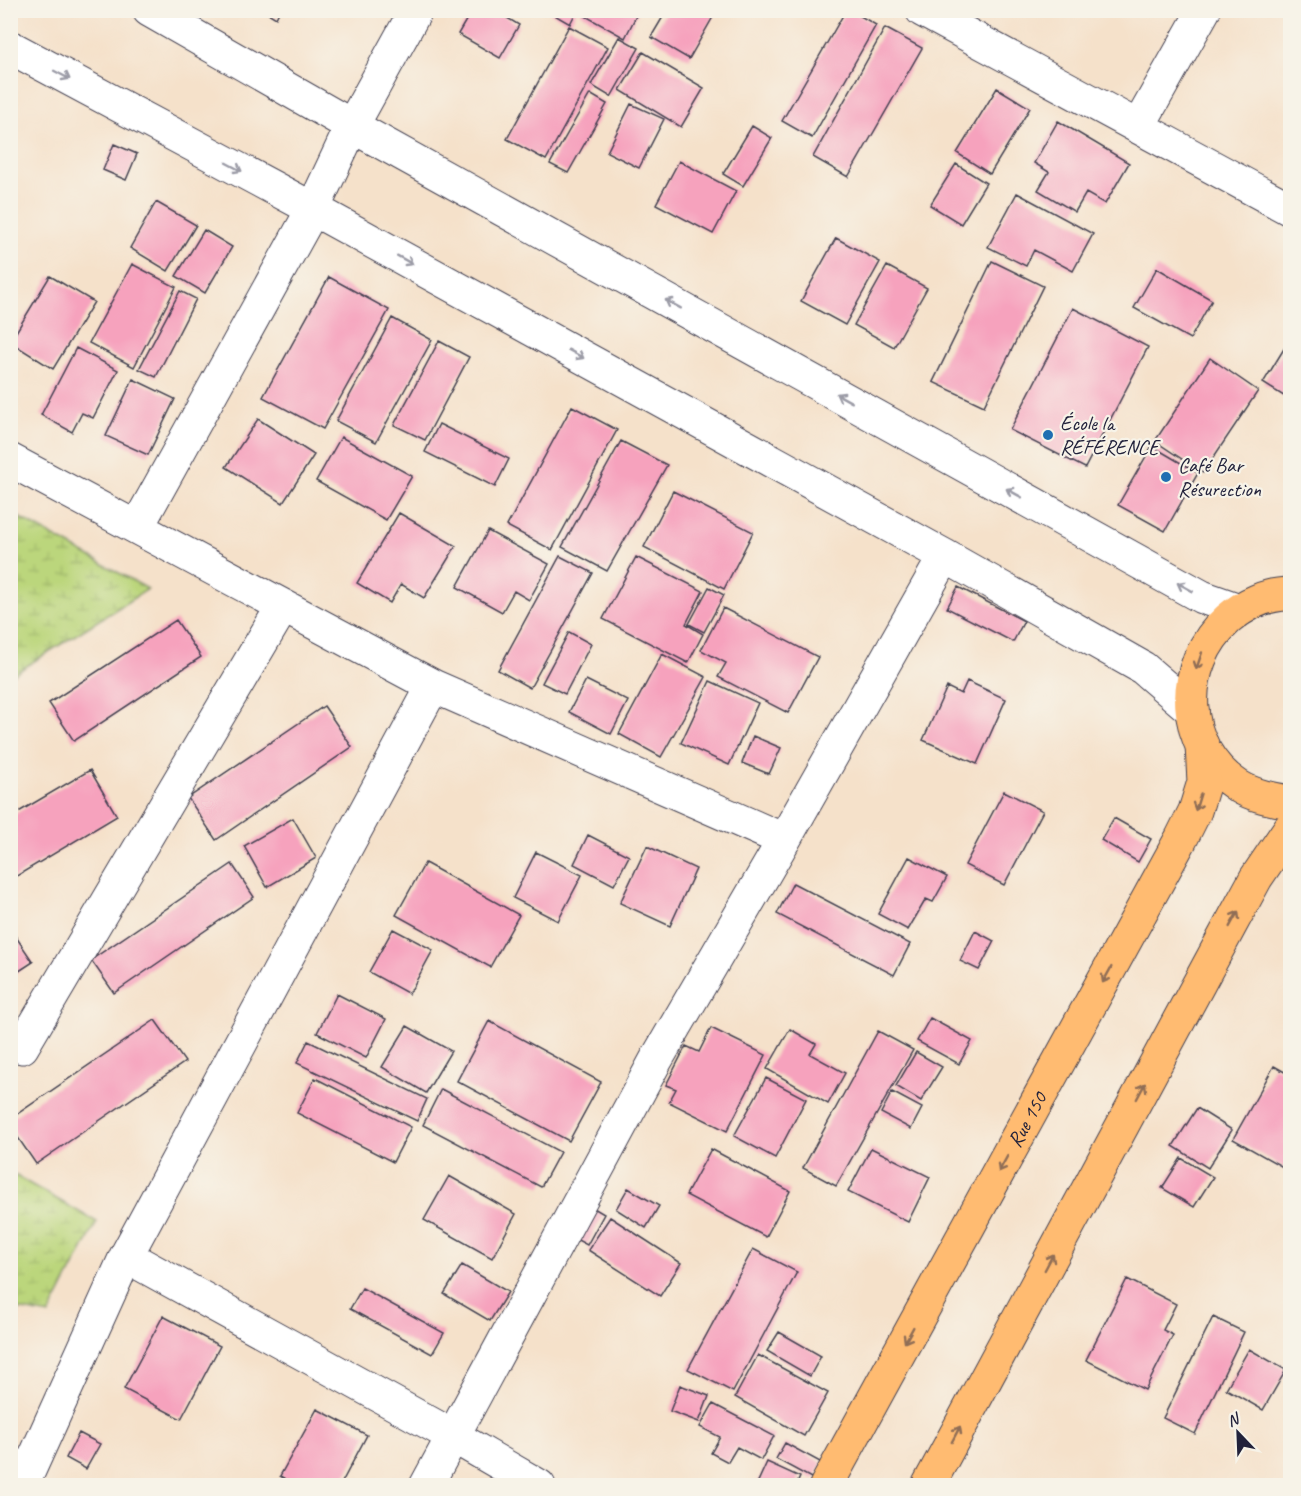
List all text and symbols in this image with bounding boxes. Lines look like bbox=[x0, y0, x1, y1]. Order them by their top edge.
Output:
one-way arrow bbox=[53, 69, 70, 81]
one-way arrow bbox=[225, 161, 242, 173]
one-way arrow bbox=[396, 255, 414, 266]
one-way arrow bbox=[665, 298, 682, 310]
one-way arrow bbox=[568, 348, 585, 360]
one-way arrow bbox=[835, 392, 853, 403]
place label: École la RÉFÉRENCE bbox=[1060, 410, 1161, 460]
marker: École la RÉFÉRENCE bbox=[1041, 428, 1055, 442]
place label: Café Bar Résurection bbox=[1178, 452, 1262, 502]
marker: Café Bar Résurection bbox=[1159, 470, 1173, 484]
one-way arrow bbox=[1006, 487, 1023, 499]
one-way arrow bbox=[1177, 581, 1194, 593]
one-way arrow bbox=[1192, 652, 1203, 670]
one-way arrow bbox=[1192, 792, 1203, 811]
one-way arrow bbox=[1228, 911, 1240, 928]
one-way arrow bbox=[1101, 965, 1112, 983]
one-way arrow bbox=[1135, 1083, 1147, 1100]
street label: Rue 150 bbox=[1002, 1086, 1053, 1152]
one-way arrow bbox=[997, 1155, 1009, 1172]
one-way arrow bbox=[1044, 1254, 1055, 1272]
one-way arrow bbox=[903, 1325, 914, 1343]
north arrow bbox=[1208, 1403, 1268, 1463]
text: N bbox=[1224, 1408, 1244, 1431]
one-way arrow bbox=[950, 1426, 962, 1443]

